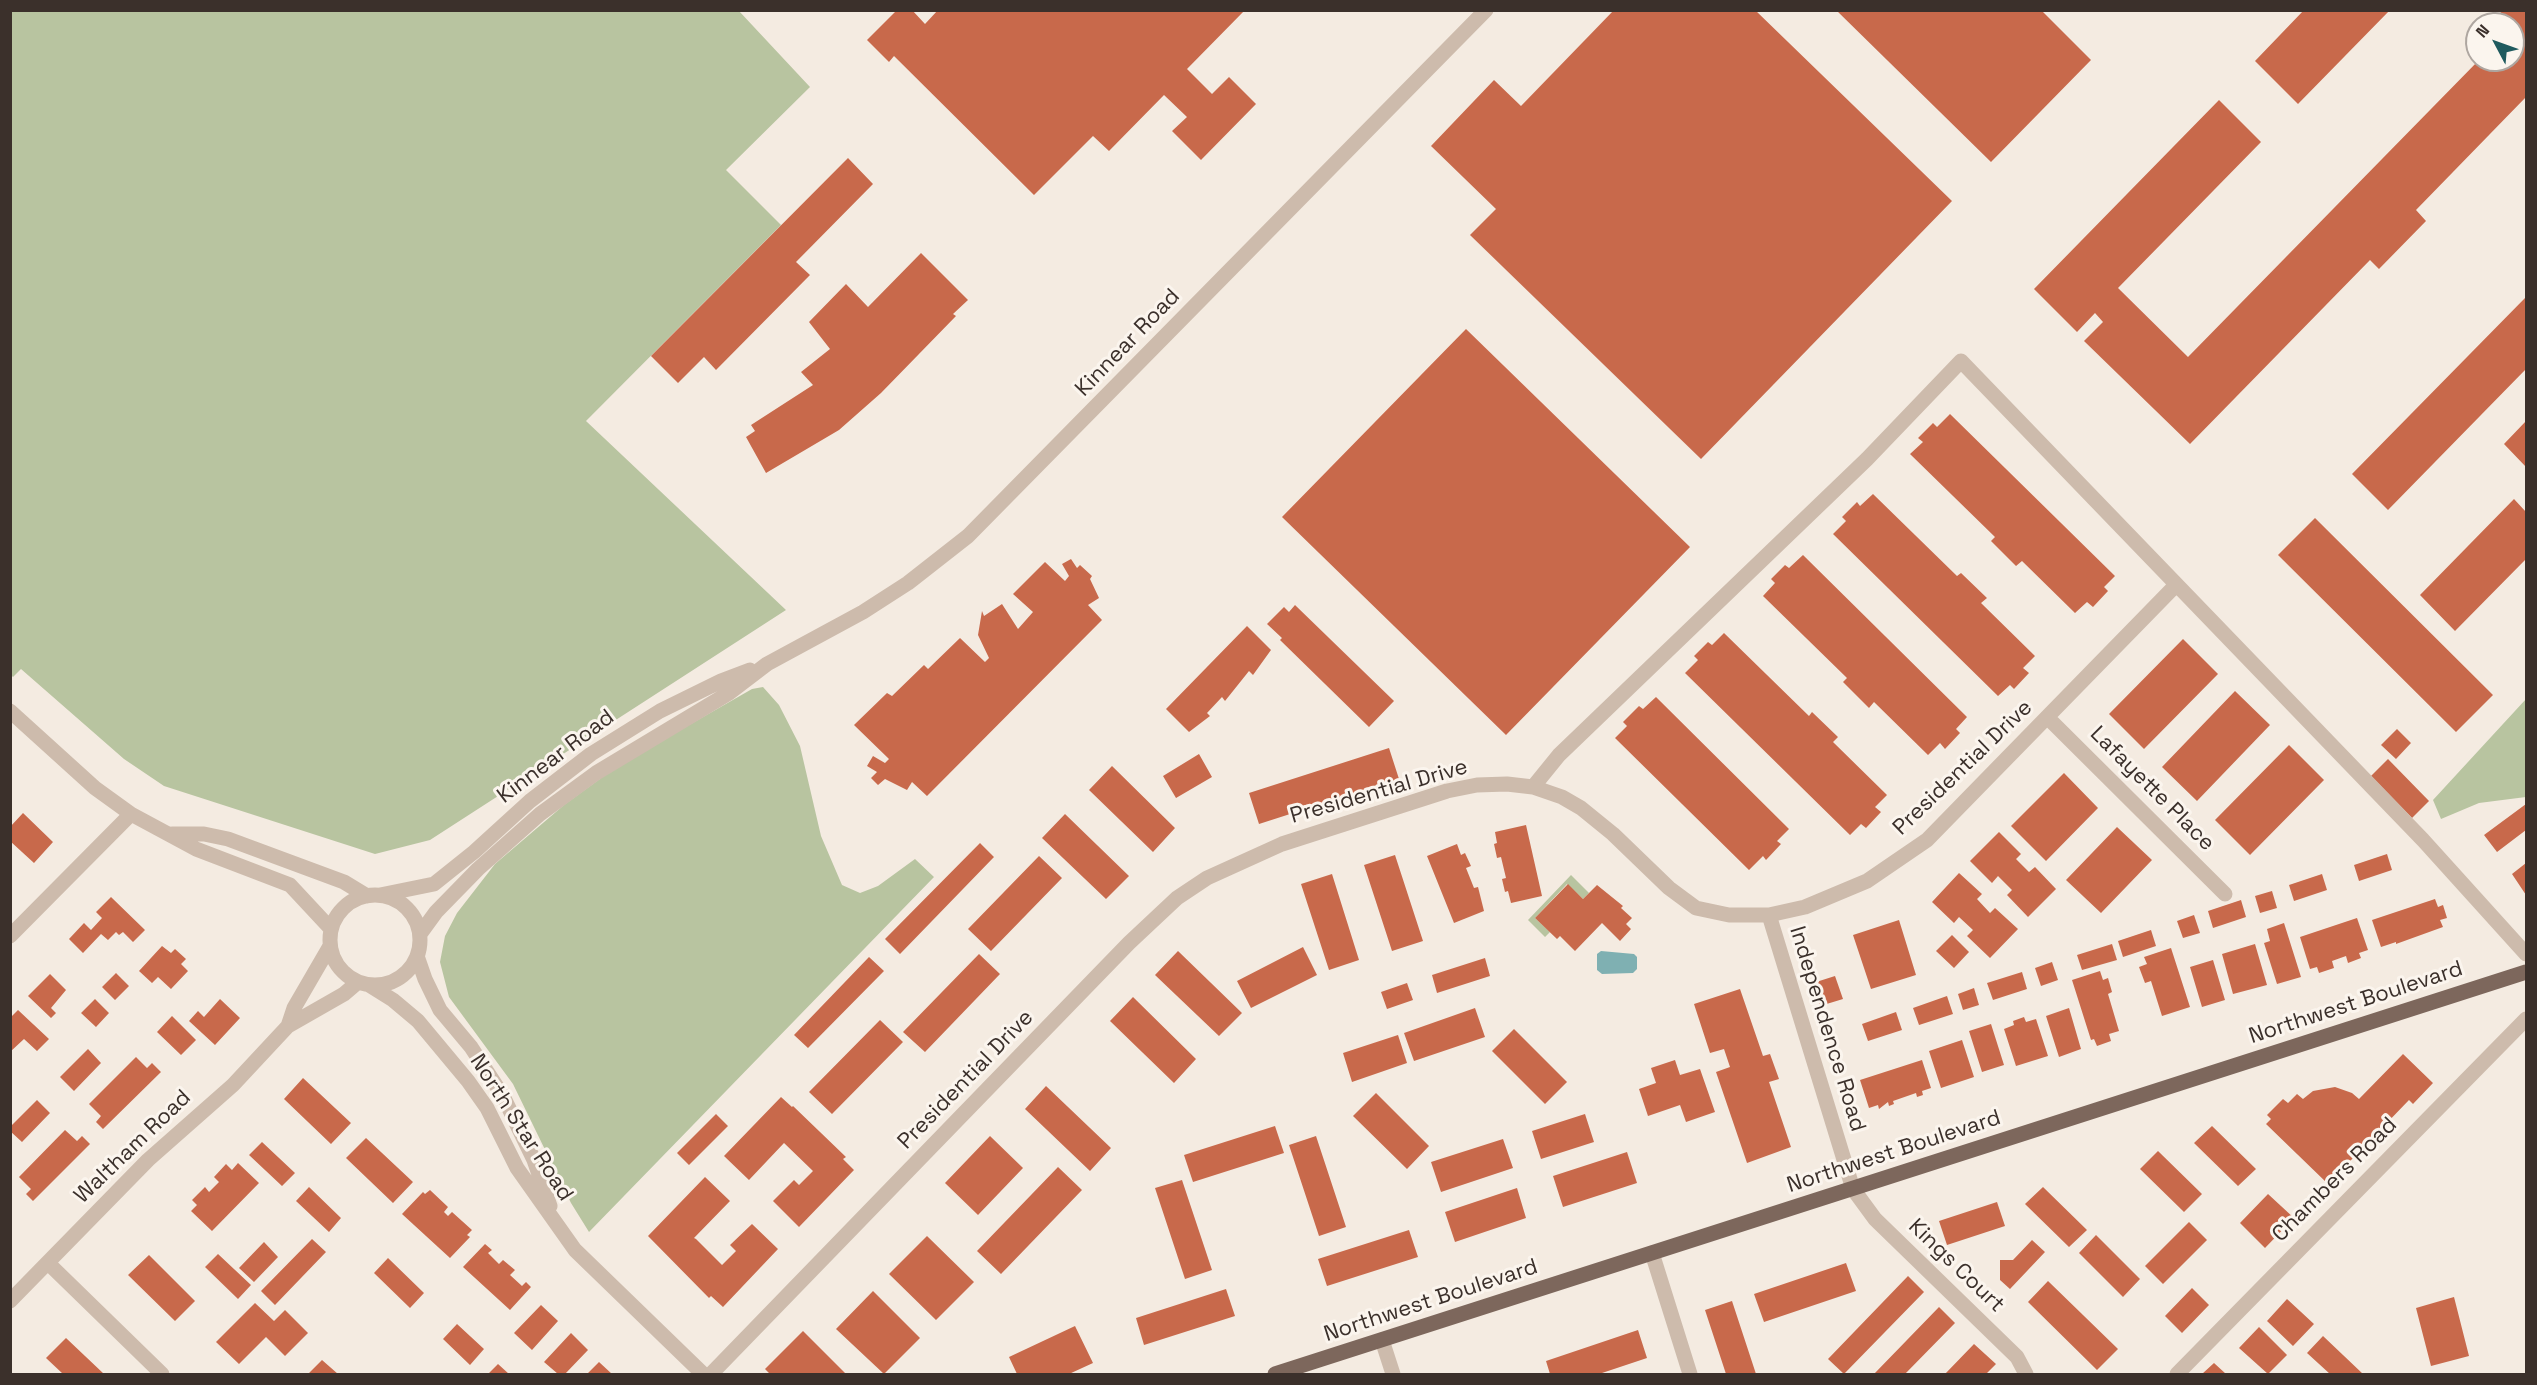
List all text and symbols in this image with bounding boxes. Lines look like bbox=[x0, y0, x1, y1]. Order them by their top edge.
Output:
north arrow bbox=[2465, 12, 2525, 72]
text: N bbox=[2471, 20, 2494, 42]
street label: Kinnear Road bbox=[1070, 284, 1186, 402]
street label: Presidential Drive bbox=[1888, 695, 2038, 841]
street label: Kinnear Road bbox=[492, 705, 620, 809]
street label: Lafayette Place bbox=[2084, 721, 2220, 857]
street label: Presidential Drive bbox=[1287, 754, 1471, 830]
street label: Independence Road bbox=[1783, 923, 1871, 1135]
street label: Northwest Boulevard bbox=[2246, 956, 2466, 1050]
street label: Presidential Drive bbox=[893, 1005, 1039, 1155]
street label: North Star Road bbox=[464, 1050, 578, 1206]
street label: Waltham Road bbox=[69, 1085, 197, 1209]
street label: Northwest Boulevard bbox=[1784, 1105, 2004, 1199]
street label: Chambers Road bbox=[2267, 1112, 2403, 1248]
street label: Kings Court bbox=[1902, 1214, 2010, 1318]
street label: Northwest Boulevard bbox=[1321, 1254, 1541, 1348]

